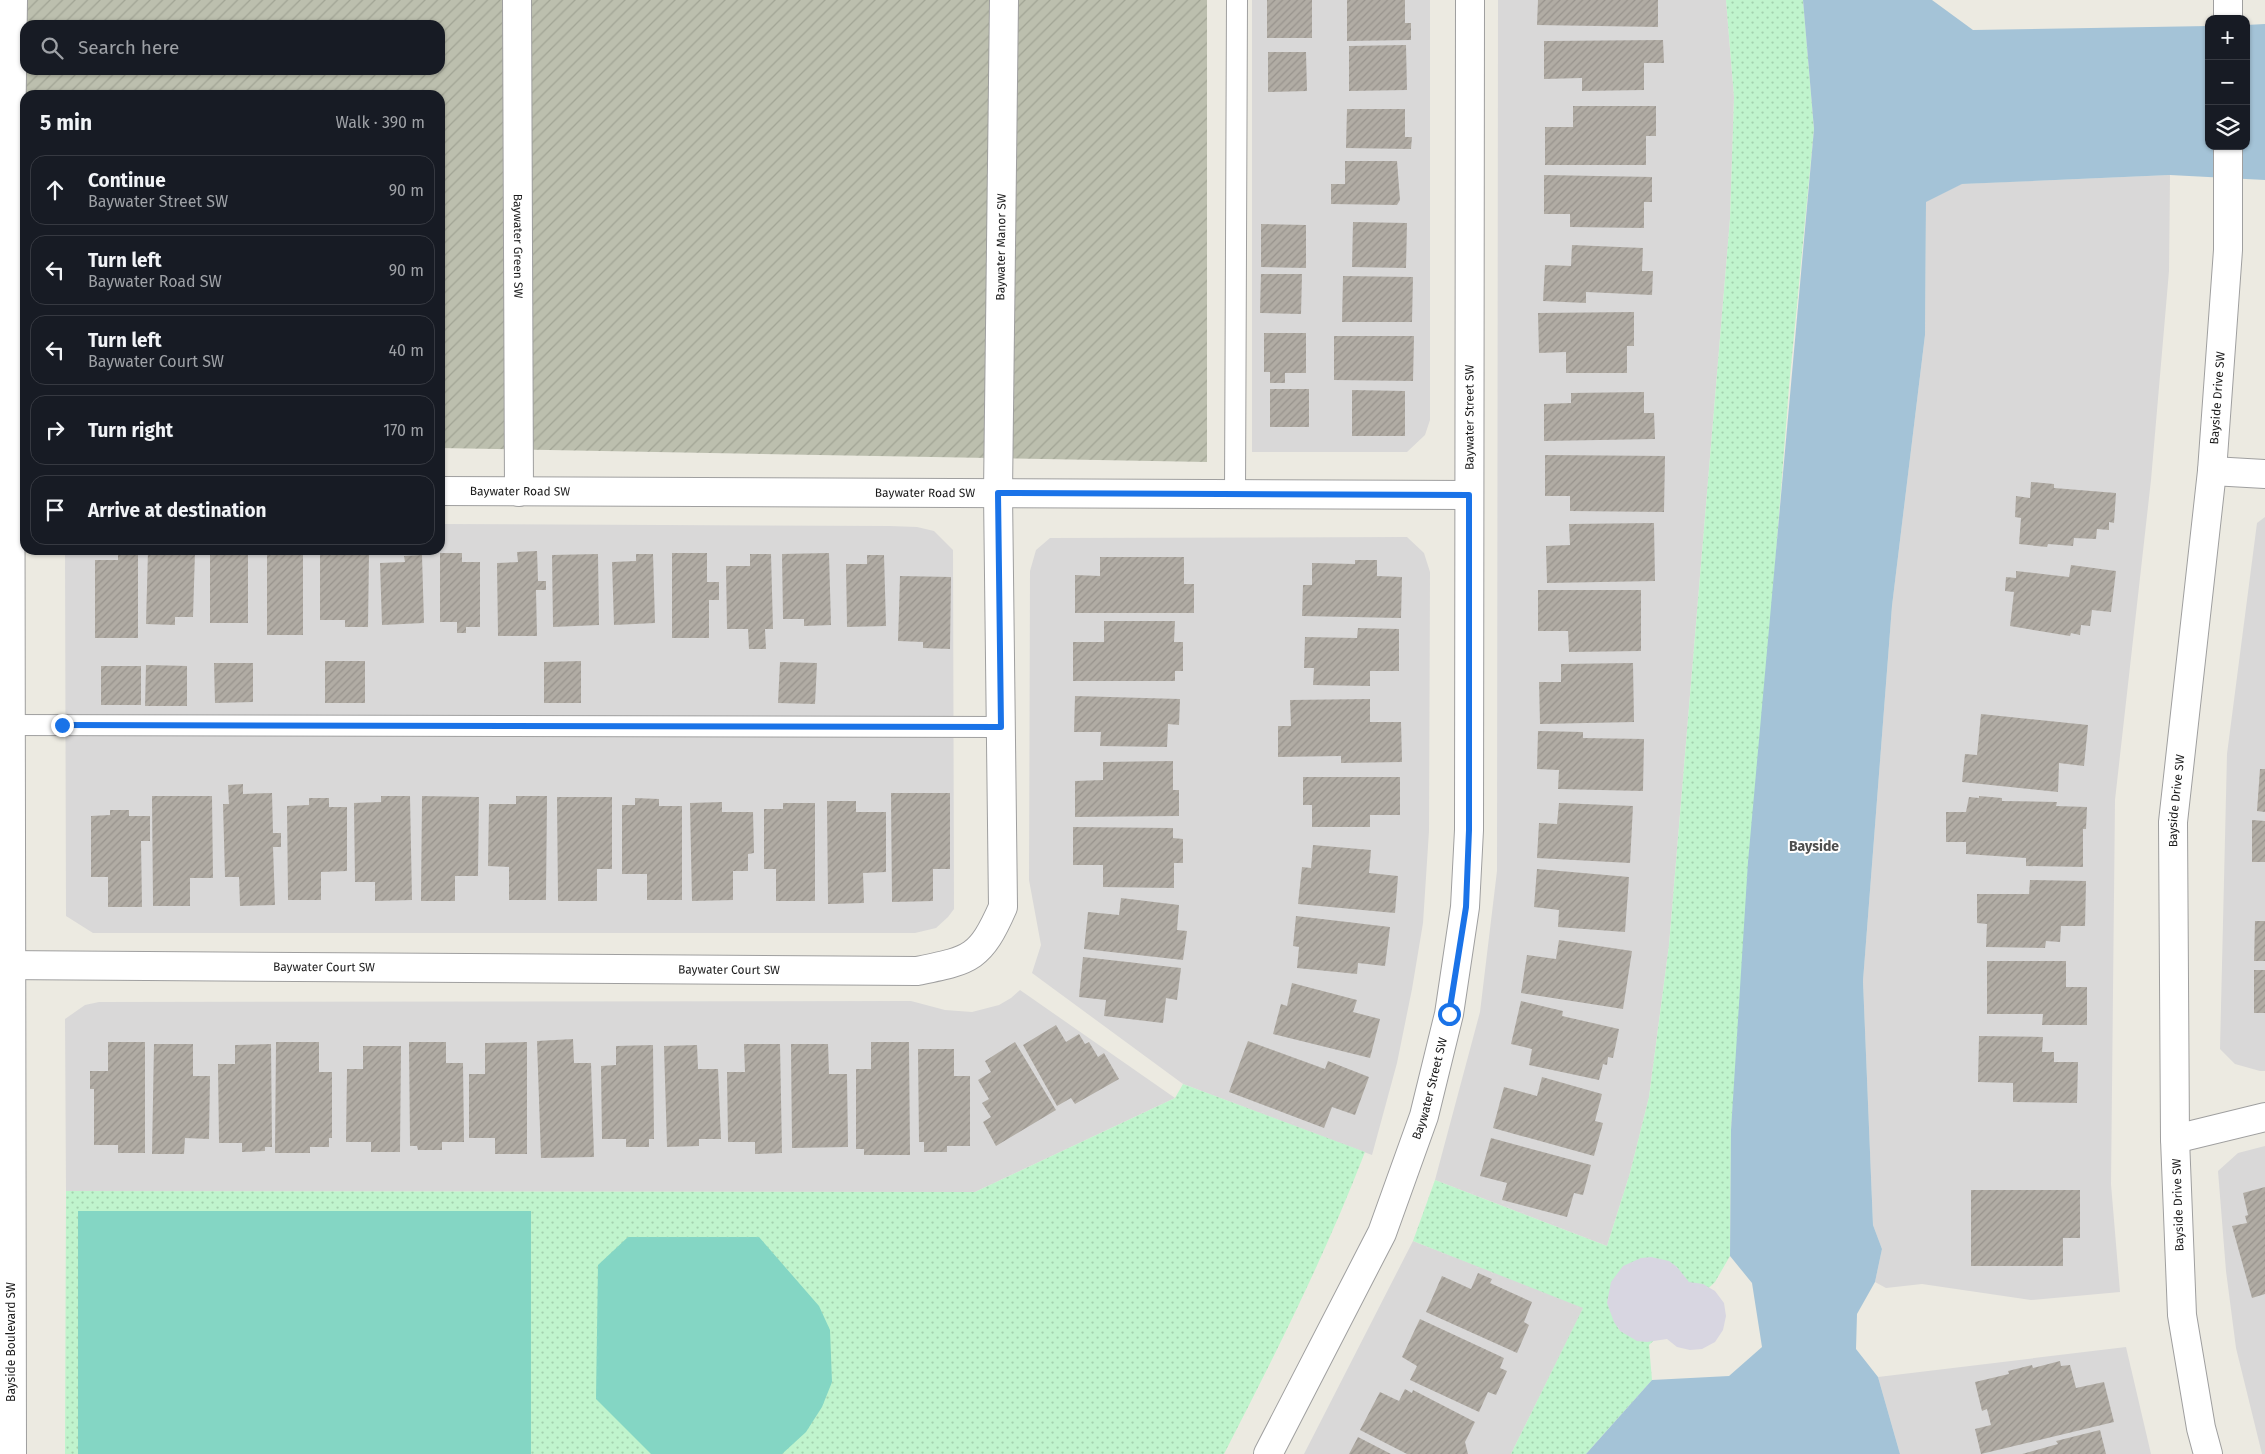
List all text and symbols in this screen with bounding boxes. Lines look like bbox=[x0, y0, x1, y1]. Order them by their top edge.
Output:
map controls bbox=[2205, 15, 2250, 150]
button: + bbox=[2205, 15, 2250, 60]
search box bbox=[20, 20, 445, 75]
icon: search bbox=[38, 34, 66, 62]
text: Search here bbox=[78, 36, 179, 59]
button: − bbox=[2205, 60, 2250, 105]
button: layers bbox=[2205, 105, 2250, 150]
text: 5 min bbox=[40, 110, 92, 136]
text: Walk · 390 m bbox=[335, 113, 425, 132]
text: Continue bbox=[88, 169, 166, 192]
icon: ahead bbox=[41, 176, 69, 204]
text: 90 m bbox=[389, 181, 424, 200]
text: Baywater Street SW bbox=[88, 192, 228, 211]
street label: Baywater Manor SW bbox=[993, 193, 1009, 301]
street label: Baywater Green SW bbox=[511, 194, 525, 298]
text: Turn left bbox=[88, 249, 162, 272]
icon: left bbox=[41, 256, 69, 284]
text: 90 m bbox=[389, 261, 424, 280]
text: Baywater Road SW bbox=[88, 272, 222, 291]
text: Turn left bbox=[88, 329, 162, 352]
icon: left bbox=[41, 336, 69, 364]
text: 40 m bbox=[389, 341, 424, 360]
street label: Bayside Drive SW bbox=[2207, 351, 2228, 445]
text: Baywater Court SW bbox=[88, 352, 224, 371]
street label: Baywater Street SW bbox=[1462, 365, 1477, 470]
icon: right bbox=[41, 416, 69, 444]
text: Turn right bbox=[88, 419, 173, 442]
text: 170 m bbox=[383, 421, 424, 440]
street label: Baywater Road SW bbox=[470, 484, 570, 499]
street label: Baywater Road SW bbox=[875, 486, 975, 500]
icon: arrive bbox=[41, 496, 69, 524]
text: Arrive at destination bbox=[88, 499, 267, 522]
route end bbox=[51, 714, 74, 737]
street label: Bayside Drive SW bbox=[2166, 754, 2187, 847]
district label: Bayside bbox=[1789, 838, 1839, 855]
street label: Baywater Court SW bbox=[273, 960, 375, 974]
street label: Baywater Court SW bbox=[678, 962, 780, 977]
route start bbox=[1438, 1003, 1461, 1026]
street label: Baywater Street SW bbox=[1409, 1036, 1450, 1142]
street label: Bayside Drive SW bbox=[2169, 1158, 2187, 1252]
street label: Bayside Boulevard SW bbox=[4, 1282, 18, 1402]

